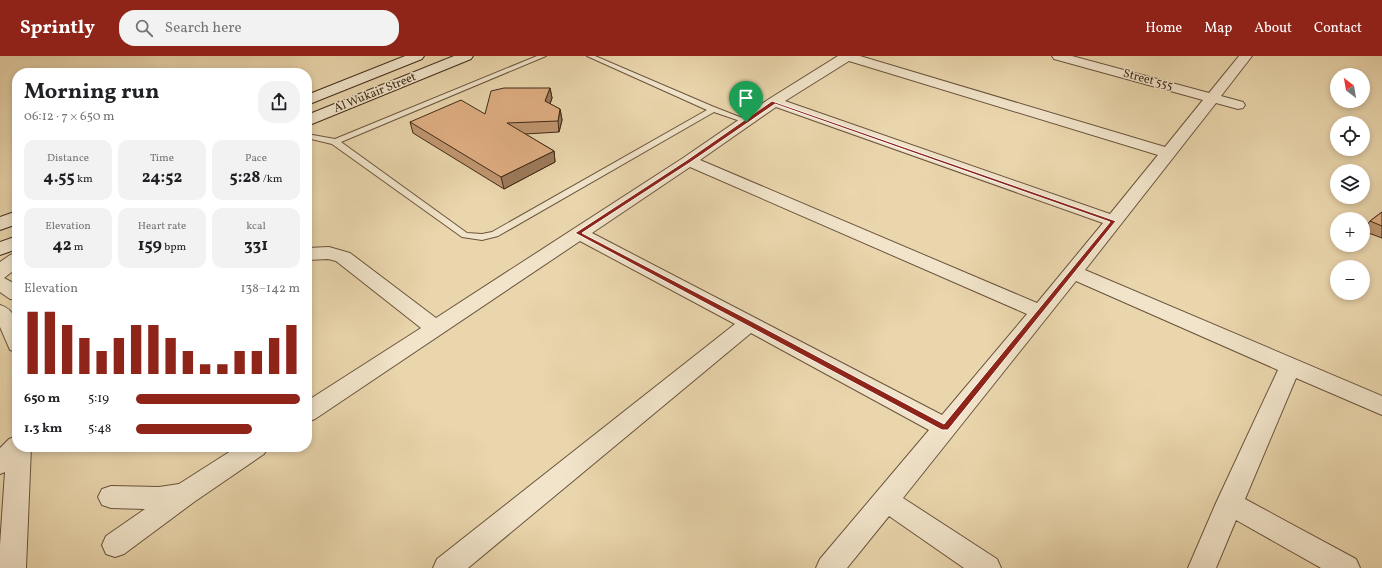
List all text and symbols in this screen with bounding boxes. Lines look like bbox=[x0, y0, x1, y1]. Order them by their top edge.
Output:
search box bbox=[119, 10, 399, 46]
text: Sprintly bbox=[20, 15, 95, 41]
icon: search bbox=[133, 17, 155, 39]
text: Search here bbox=[165, 18, 242, 39]
text: Home bbox=[1145, 19, 1182, 38]
text: Map bbox=[1204, 19, 1232, 38]
text: About bbox=[1254, 19, 1292, 38]
text: Contact bbox=[1314, 19, 1362, 38]
street label: Street 555 bbox=[1121, 66, 1175, 94]
north arrow bbox=[1330, 68, 1370, 108]
map controls bbox=[1330, 68, 1370, 300]
street label: Al Wukair Street bbox=[331, 69, 419, 117]
text: Morning run bbox=[24, 77, 159, 108]
button: share bbox=[258, 81, 300, 123]
pin bbox=[729, 81, 763, 122]
icon: arrive bbox=[735, 87, 757, 109]
text: 06:12 · 7 × 650 m bbox=[24, 108, 115, 126]
button: locate bbox=[1330, 116, 1370, 156]
text: Distance bbox=[47, 151, 89, 166]
text: Time bbox=[150, 151, 174, 166]
text: Pace bbox=[245, 151, 267, 166]
button: layers bbox=[1330, 164, 1370, 204]
text: 4.55 bbox=[43, 166, 75, 189]
text: 24:52 bbox=[142, 166, 182, 189]
text: 5:28 bbox=[229, 166, 261, 189]
text: km bbox=[75, 172, 93, 187]
text: /km bbox=[261, 172, 283, 187]
button: + bbox=[1330, 212, 1370, 252]
text: Elevation bbox=[45, 219, 91, 234]
text: Heart rate bbox=[138, 219, 186, 234]
text: kcal bbox=[246, 219, 266, 234]
text: 42 bbox=[52, 234, 72, 257]
text: 159 bbox=[138, 234, 162, 257]
text: 331 bbox=[244, 234, 268, 257]
text: m bbox=[72, 240, 84, 255]
text: bpm bbox=[162, 240, 186, 255]
button: − bbox=[1330, 260, 1370, 300]
text: Elevation bbox=[24, 280, 78, 298]
text: 138–142 m bbox=[240, 280, 300, 298]
text: 650 m bbox=[24, 390, 60, 408]
text: 5:19 bbox=[88, 390, 109, 408]
text: 1.3 km bbox=[24, 420, 62, 438]
text: 5:48 bbox=[88, 420, 111, 438]

